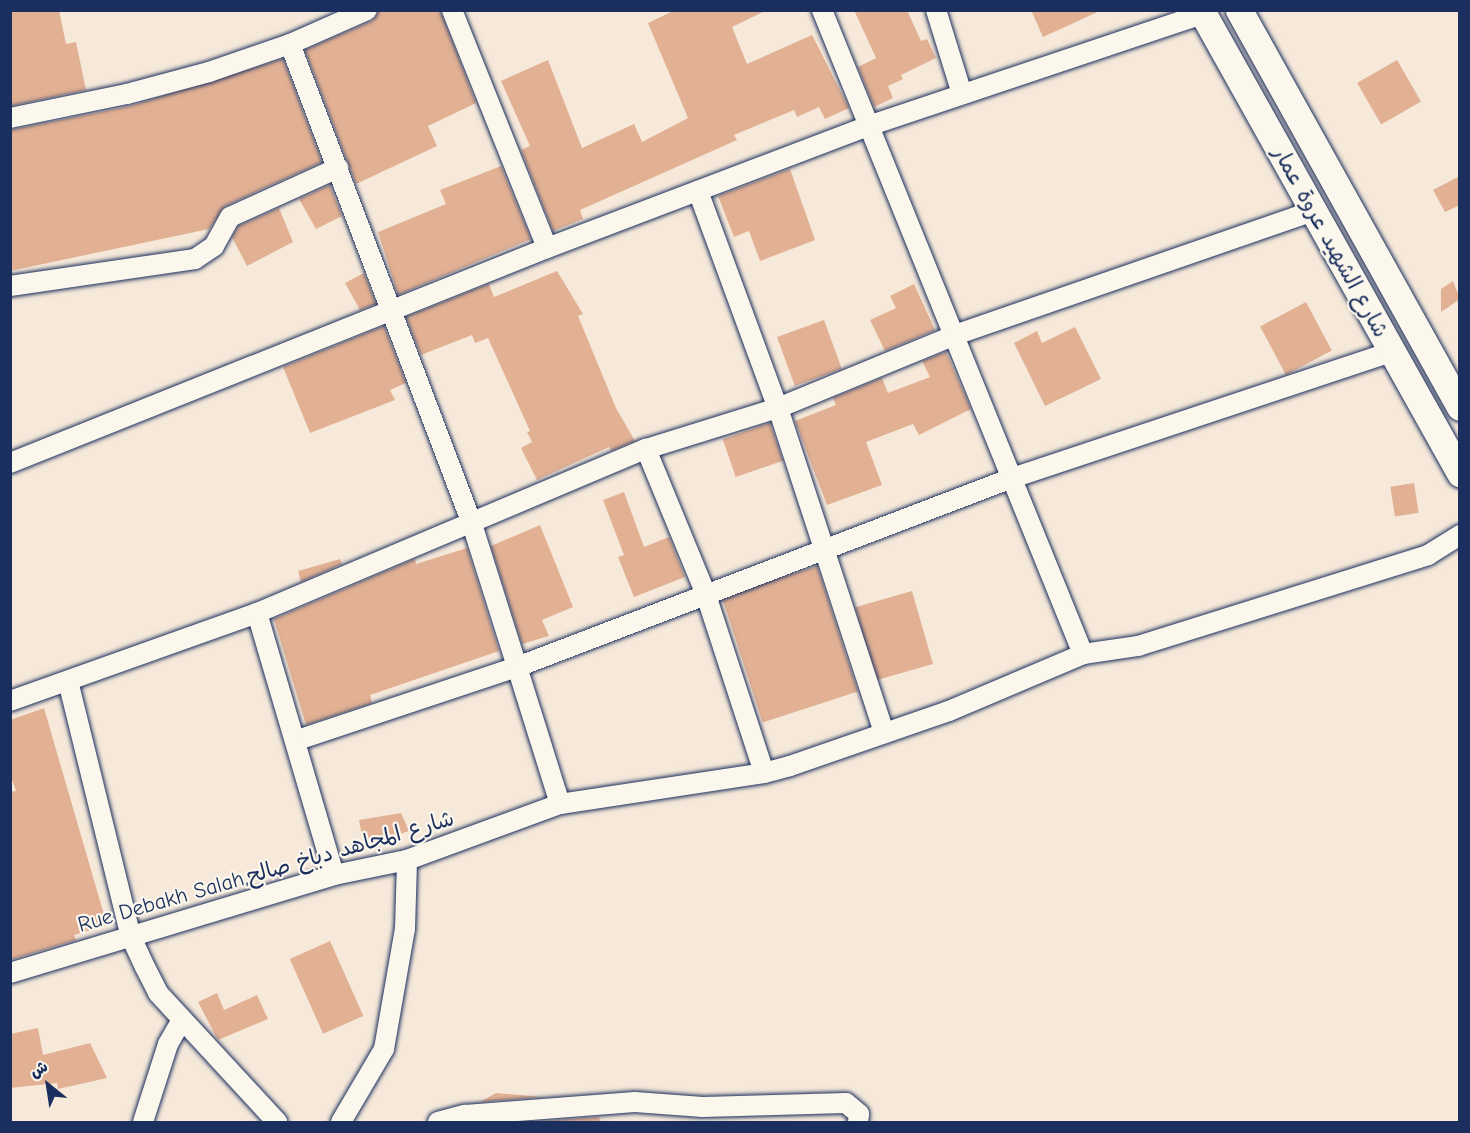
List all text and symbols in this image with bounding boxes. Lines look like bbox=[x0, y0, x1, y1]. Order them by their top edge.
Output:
street label: شارع الشهيد عروة عمار bbox=[1266, 142, 1394, 342]
street label: Rue Debakh Salah,شارع المجاهد دباخ صالح bbox=[75, 806, 457, 938]
north arrow bbox=[18, 1055, 78, 1115]
text: ش bbox=[27, 1057, 51, 1082]

